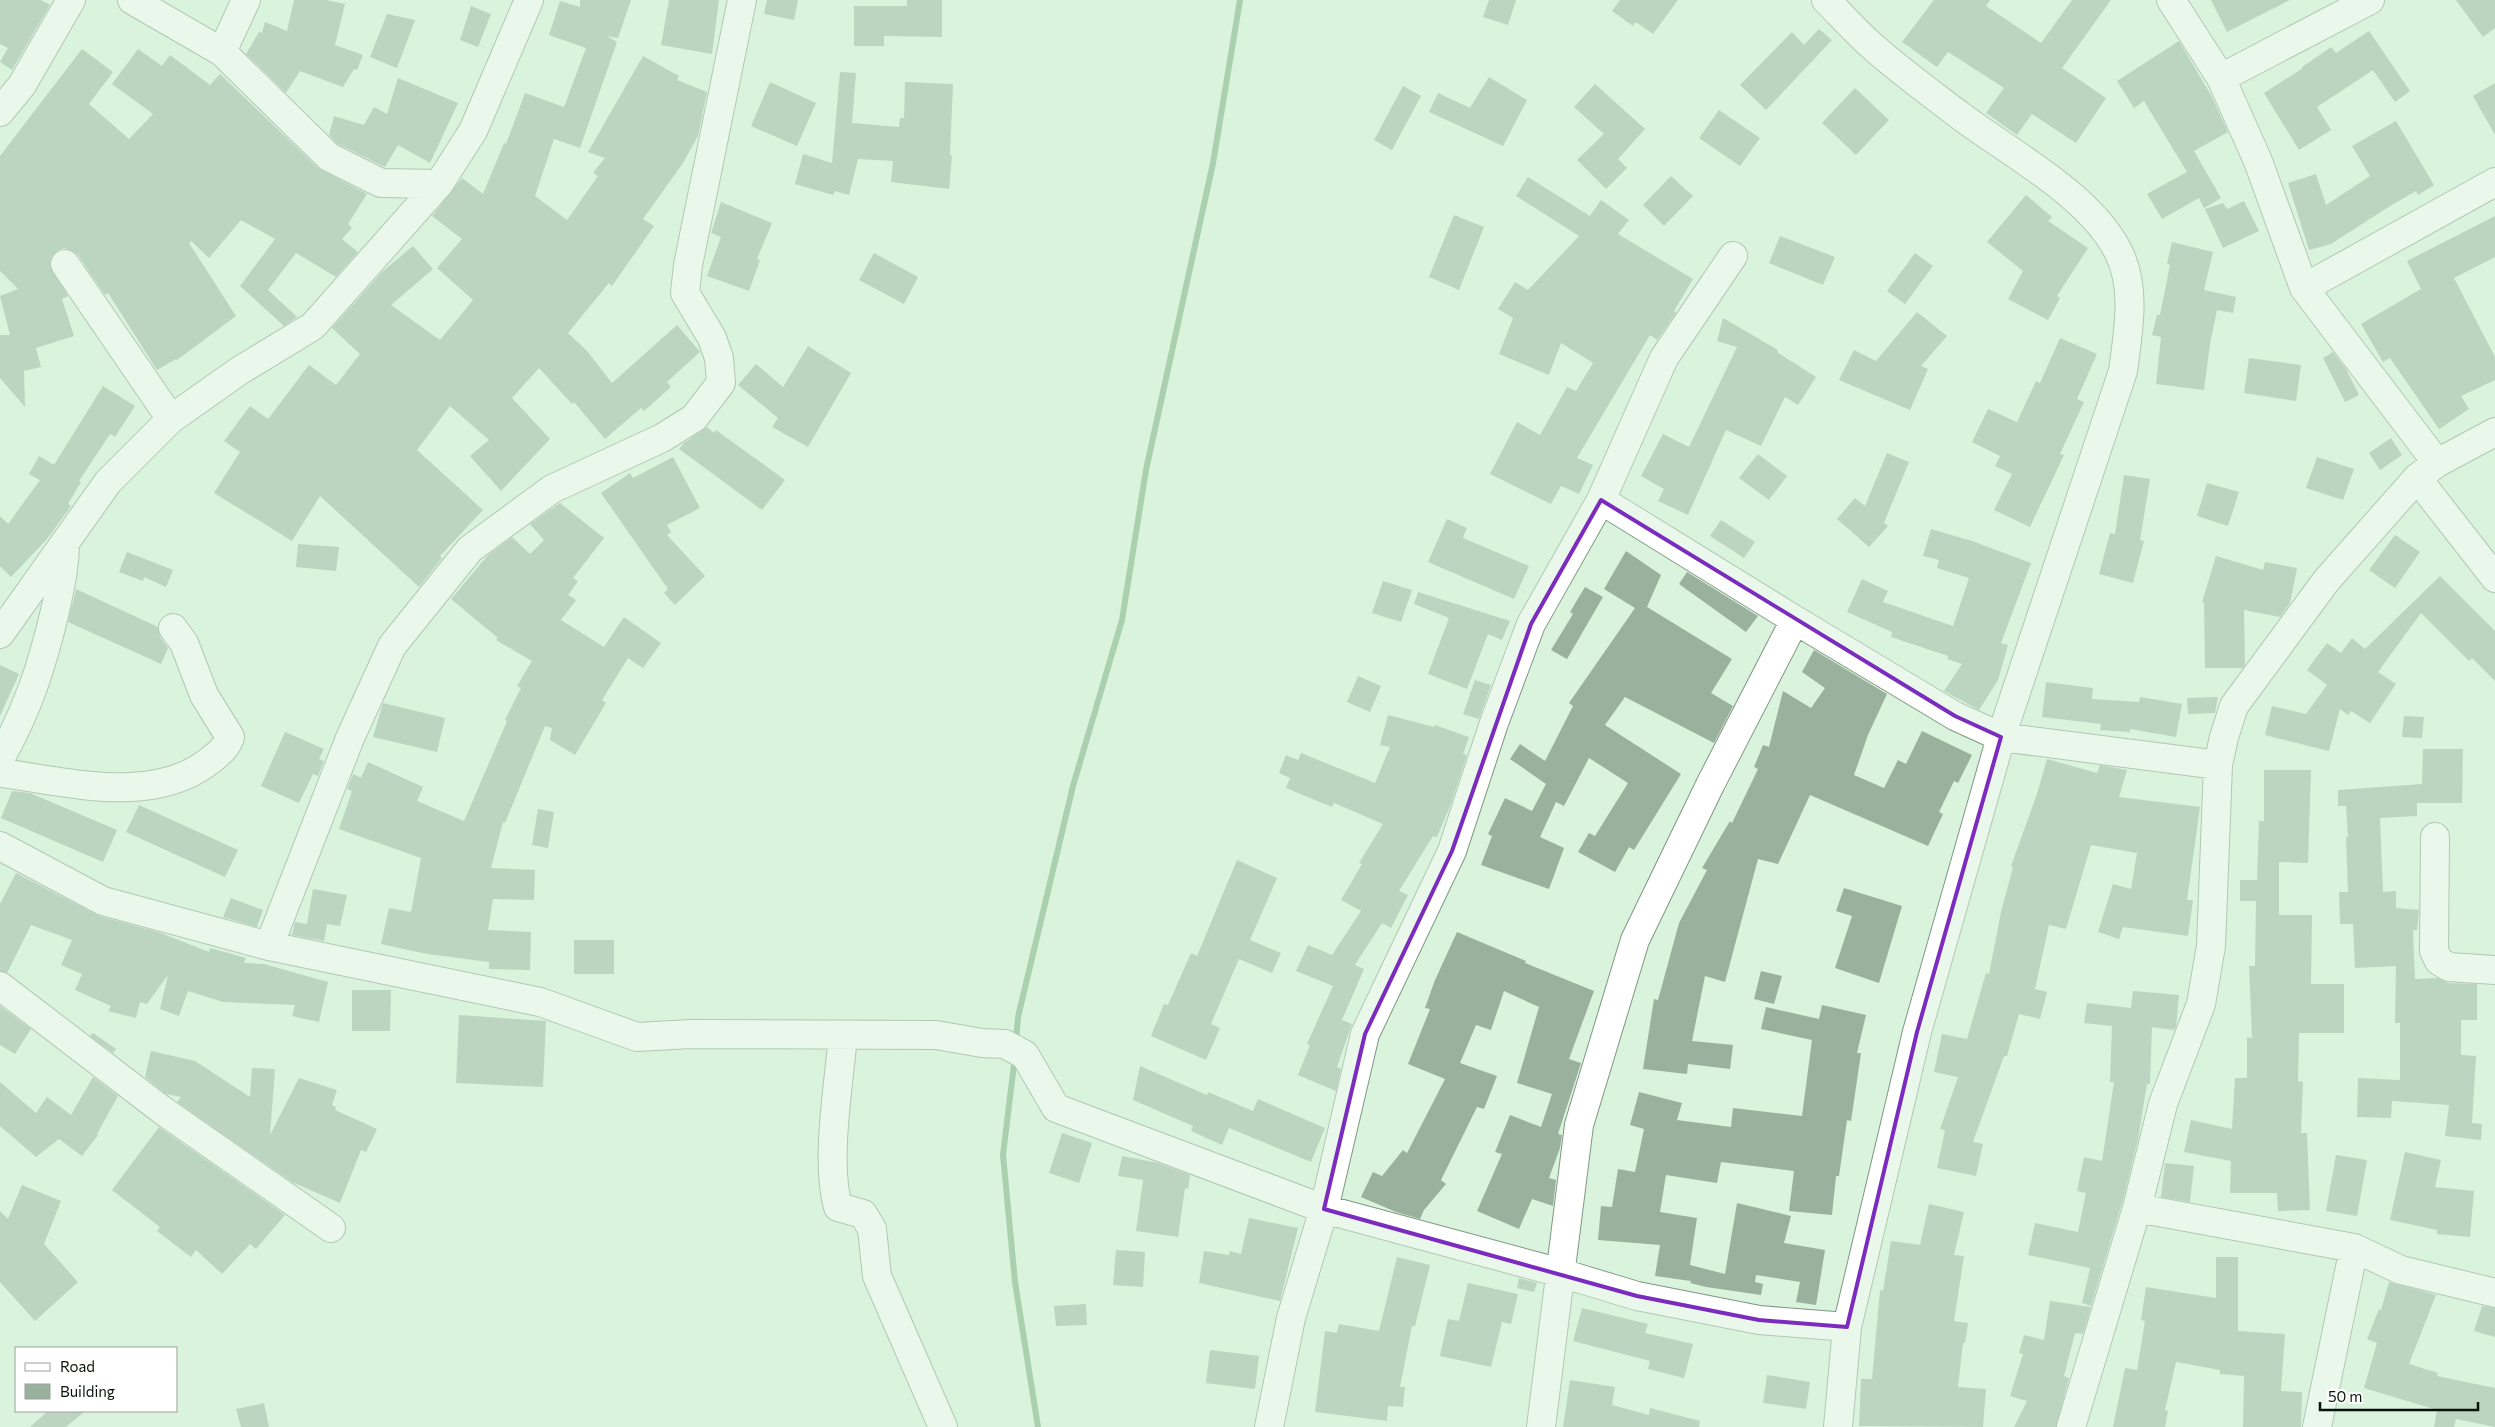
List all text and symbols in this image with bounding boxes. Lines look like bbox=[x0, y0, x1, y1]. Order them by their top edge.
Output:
legend bbox=[15, 1347, 178, 1412]
text: Road bbox=[60, 1357, 95, 1375]
scale bar bbox=[2320, 1380, 2478, 1412]
text: Building bbox=[60, 1382, 115, 1400]
text: 50 m bbox=[2328, 1387, 2362, 1405]

